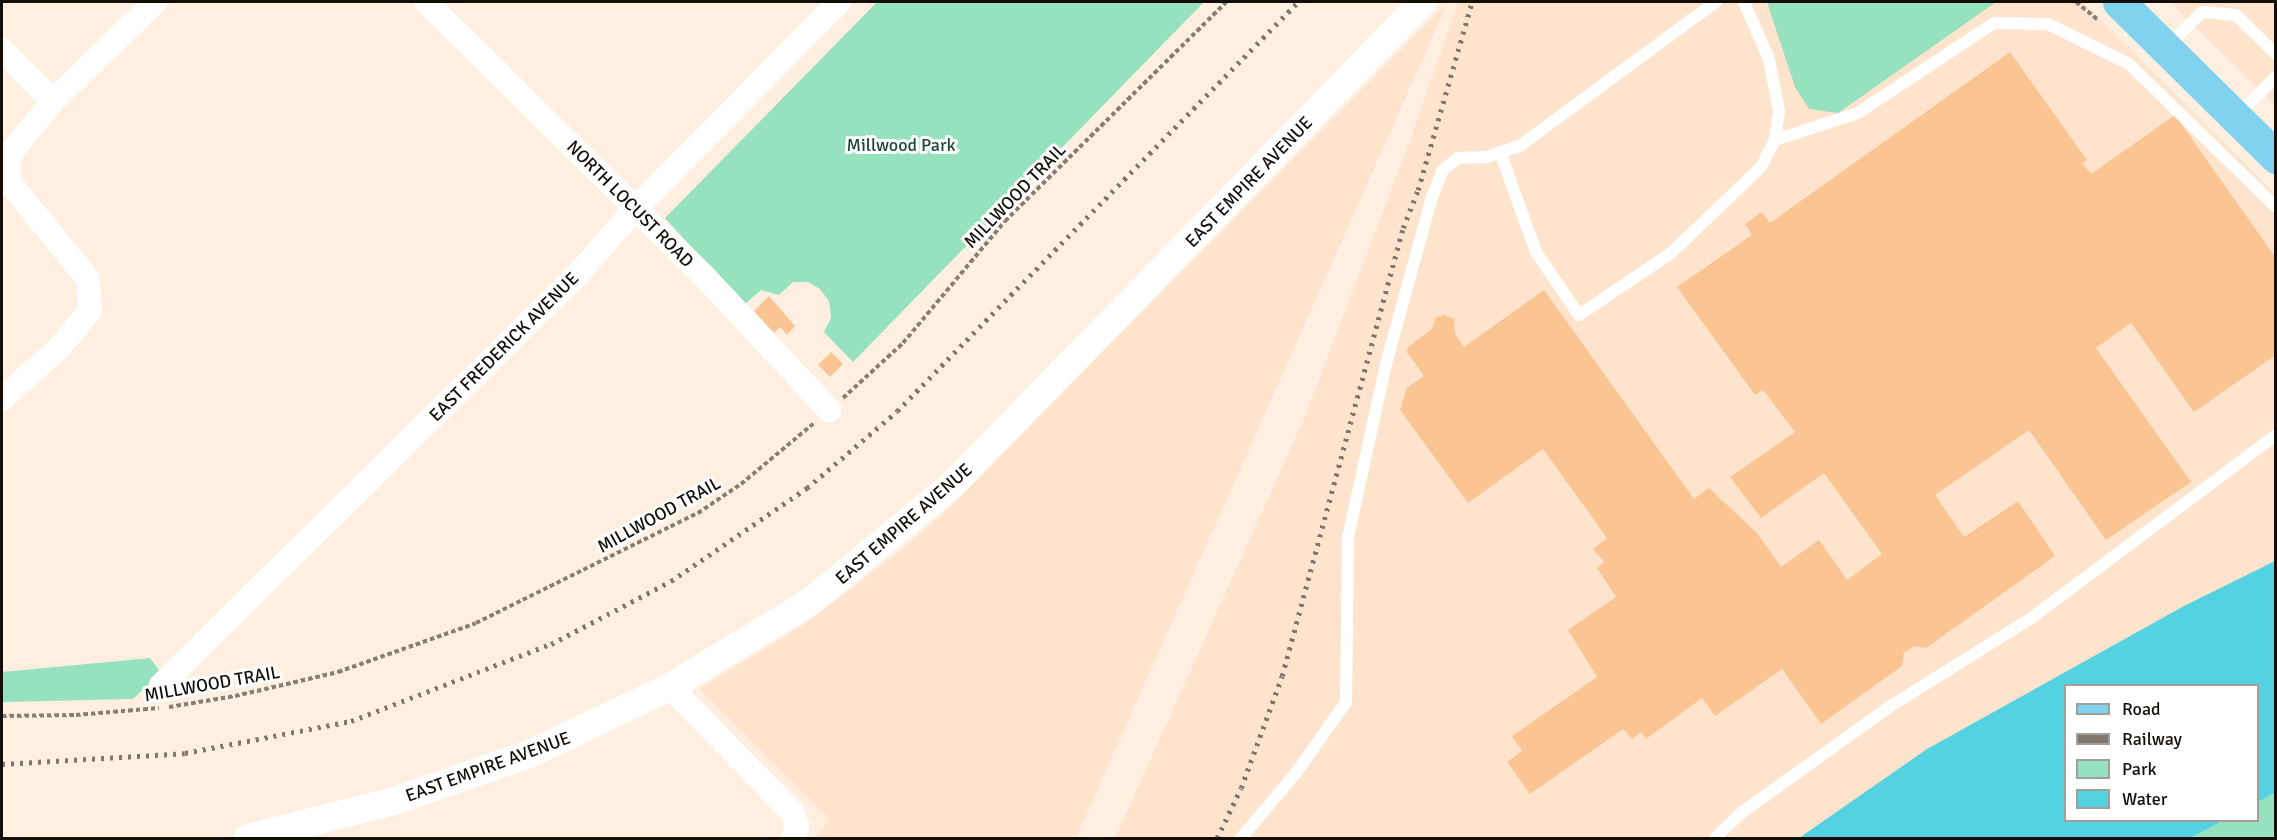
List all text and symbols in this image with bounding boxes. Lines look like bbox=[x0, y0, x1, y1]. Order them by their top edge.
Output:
street label: EAST EMPIRE AVENUE bbox=[1181, 112, 1317, 252]
park label: Millwood Park bbox=[846, 134, 956, 156]
street label: NORTH LOCUST ROAD bbox=[562, 136, 698, 272]
street label: MILLWOOD TRAIL bbox=[960, 139, 1070, 253]
street label: EAST FREDERICK AVENUE bbox=[425, 268, 583, 426]
street label: EAST EMPIRE AVENUE bbox=[831, 459, 977, 589]
street label: MILLWOOD TRAIL bbox=[594, 472, 724, 558]
street label: MILLWOOD TRAIL bbox=[143, 661, 281, 707]
legend bbox=[2064, 684, 2259, 822]
text: Road bbox=[2122, 698, 2161, 720]
street label: EAST EMPIRE AVENUE bbox=[403, 727, 573, 807]
text: Railway bbox=[2122, 728, 2182, 750]
text: Park bbox=[2122, 758, 2157, 780]
text: Water bbox=[2122, 788, 2167, 810]

